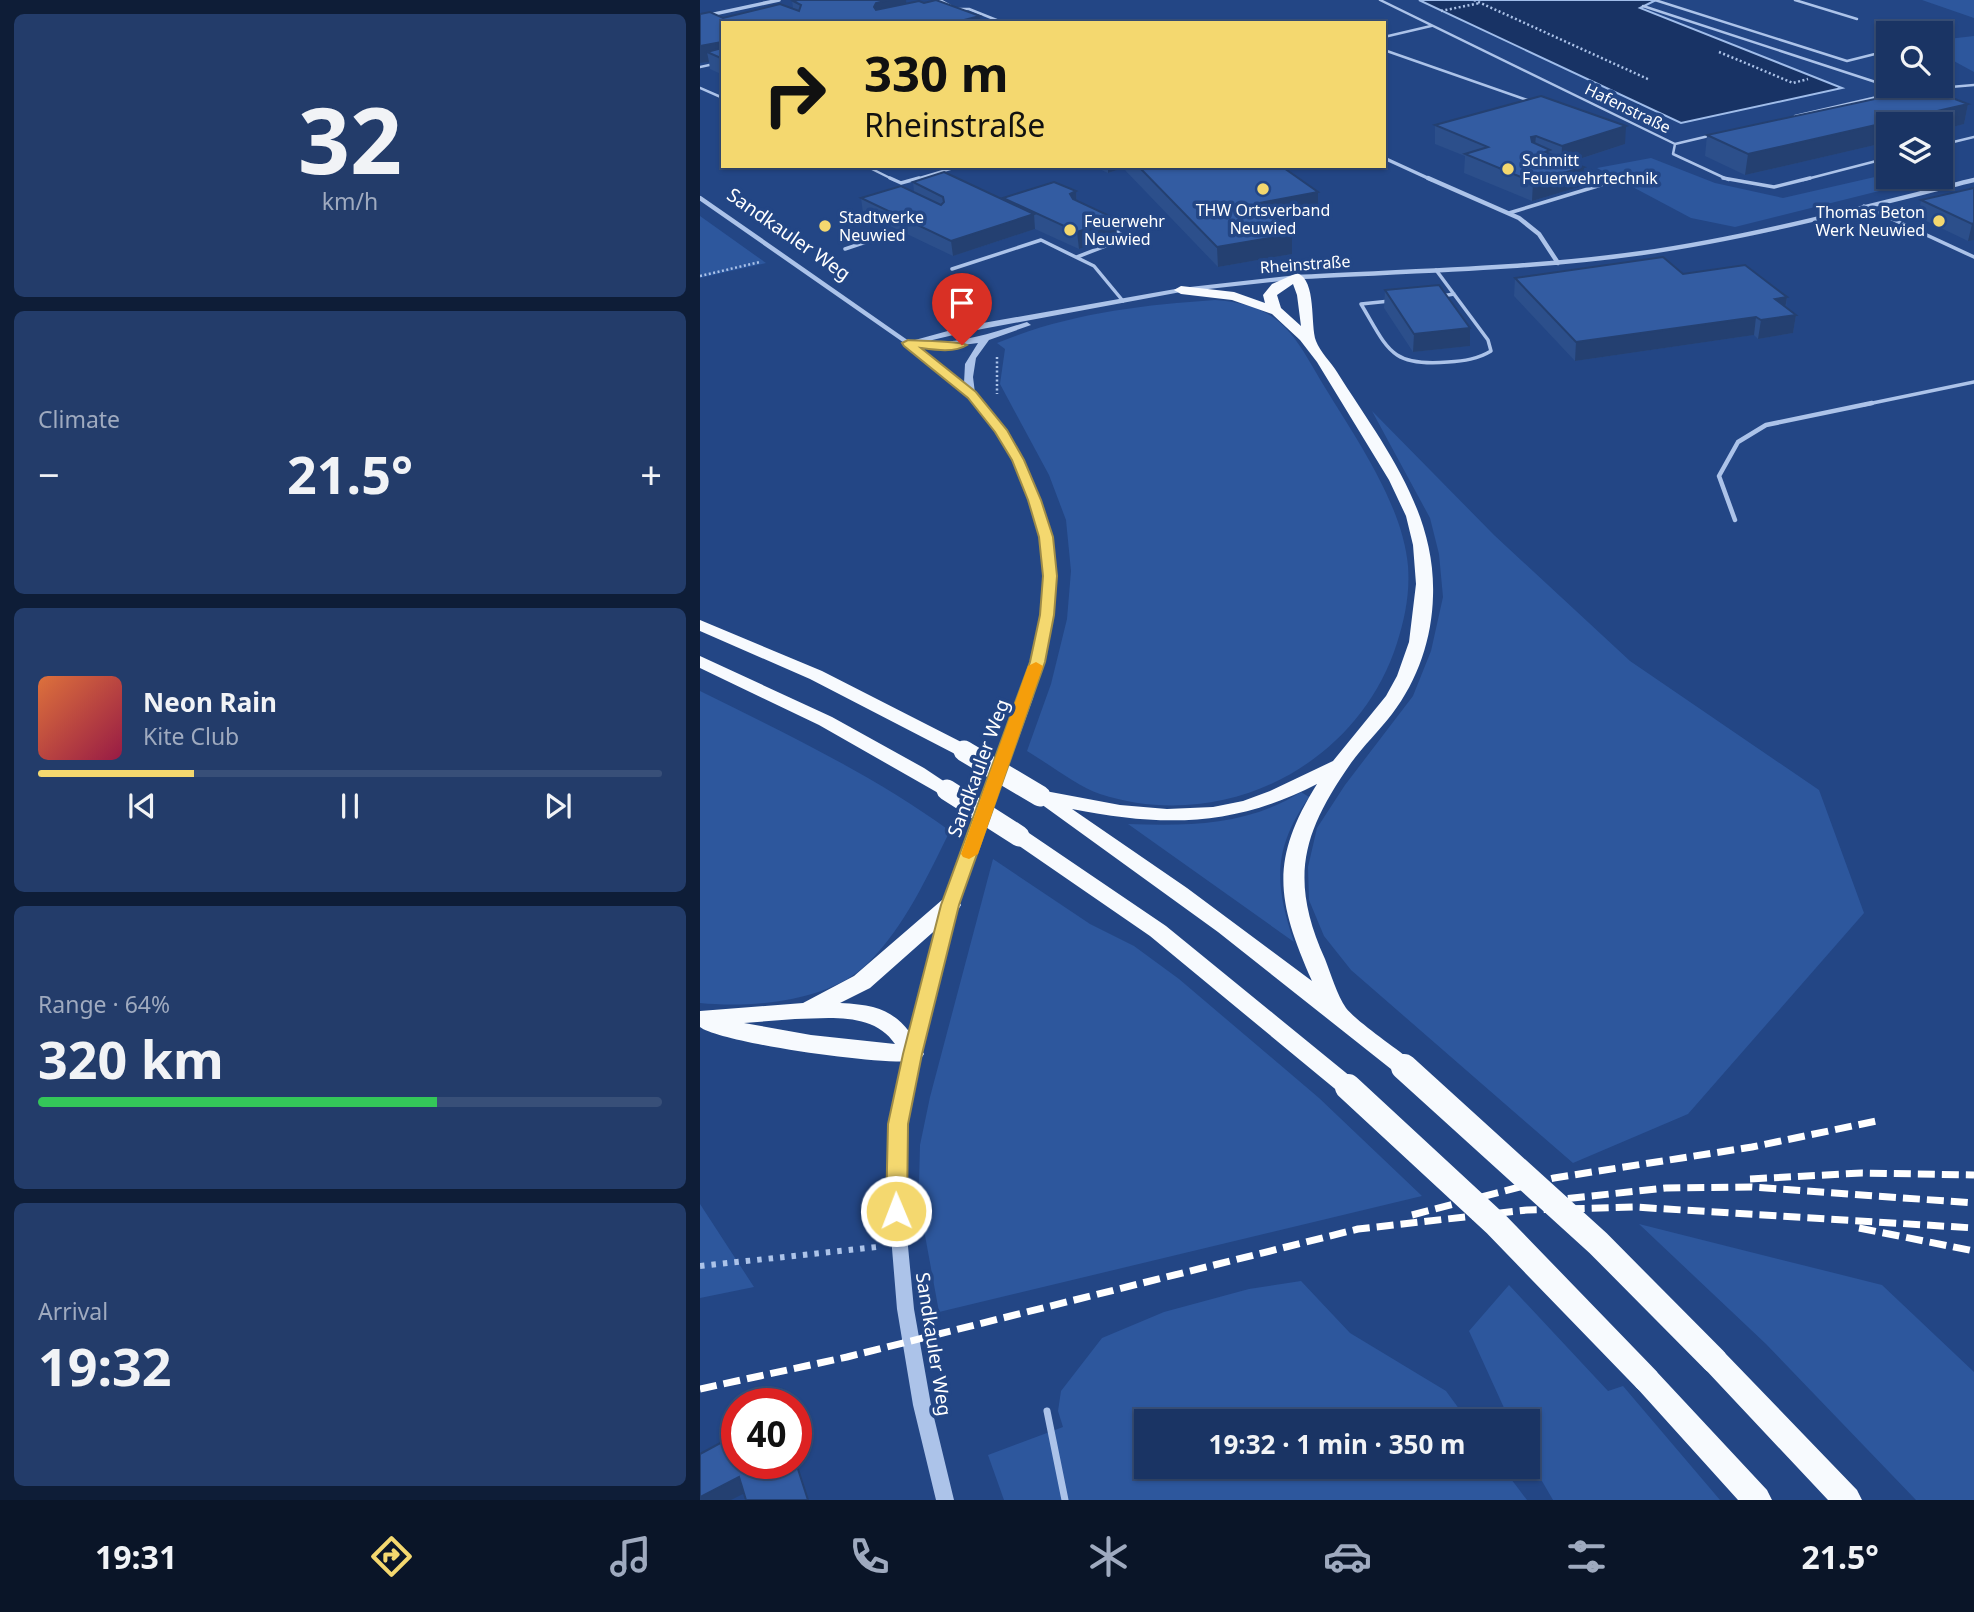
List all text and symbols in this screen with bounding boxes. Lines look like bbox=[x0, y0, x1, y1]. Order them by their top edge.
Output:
map controls bbox=[1876, 21, 1953, 189]
button: search bbox=[1876, 21, 1953, 98]
text: 330 m bbox=[864, 40, 1009, 106]
icon: right bbox=[749, 49, 840, 140]
text: 32 bbox=[298, 77, 402, 201]
street label: Hafenstraße bbox=[1581, 78, 1675, 138]
text: Rheinstraße bbox=[864, 103, 1045, 146]
button: layers bbox=[1876, 112, 1953, 189]
place label: Schmitt Feuerwehrtechnik bbox=[1522, 149, 1658, 189]
marker: Schmitt Feuerwehrtechnik bbox=[1500, 161, 1516, 177]
marker: THW Ortsverband Neuwied bbox=[1255, 181, 1271, 197]
street label: Sandkauler Weg bbox=[722, 182, 856, 286]
text: km/h bbox=[322, 185, 378, 217]
place label: THW Ortsverband Neuwied bbox=[1196, 199, 1330, 239]
place label: Thomas Beton Werk Neuwied bbox=[1815, 201, 1925, 241]
place label: Stadtwerke Neuwied bbox=[839, 206, 924, 246]
place label: Feuerwehr Neuwied bbox=[1084, 210, 1165, 250]
marker: Thomas Beton Werk Neuwied bbox=[1931, 213, 1947, 229]
marker: Stadtwerke Neuwied bbox=[817, 218, 833, 234]
marker: Feuerwehr Neuwied bbox=[1062, 222, 1078, 238]
street label: Rheinstraße bbox=[1259, 250, 1351, 278]
pin bbox=[932, 273, 992, 345]
icon: arrive bbox=[943, 284, 981, 322]
text: Climate bbox=[38, 403, 120, 435]
text: 21.5° bbox=[287, 438, 413, 509]
text: − bbox=[38, 448, 60, 500]
text: + bbox=[640, 448, 662, 500]
text: Neon Rain bbox=[143, 684, 277, 720]
street label: Sandkauler Weg bbox=[941, 695, 1015, 841]
text: Kite Club bbox=[143, 720, 239, 752]
icon: previous bbox=[123, 787, 161, 825]
icon: pause bbox=[331, 787, 369, 825]
icon: next bbox=[539, 787, 577, 825]
text: Range · 64% bbox=[38, 988, 170, 1020]
text: 320 km bbox=[38, 1023, 224, 1094]
position arrow bbox=[859, 1174, 933, 1248]
street label: Sandkauler Weg bbox=[910, 1270, 958, 1418]
text: Arrival bbox=[38, 1295, 108, 1327]
text: 19:32 bbox=[38, 1330, 172, 1401]
speed limit sign: 40 bbox=[721, 1388, 812, 1479]
text: 19:32 · 1 min · 350 m bbox=[1209, 1426, 1465, 1462]
icon: directions bbox=[367, 1532, 416, 1581]
icon: music bbox=[606, 1532, 655, 1581]
icon: phone bbox=[845, 1532, 894, 1581]
icon: climate bbox=[1084, 1532, 1133, 1581]
icon: car bbox=[1323, 1532, 1372, 1581]
icon: filters bbox=[1562, 1532, 1611, 1581]
text: 19:31 bbox=[95, 1535, 177, 1578]
text: 21.5° bbox=[1801, 1535, 1879, 1578]

